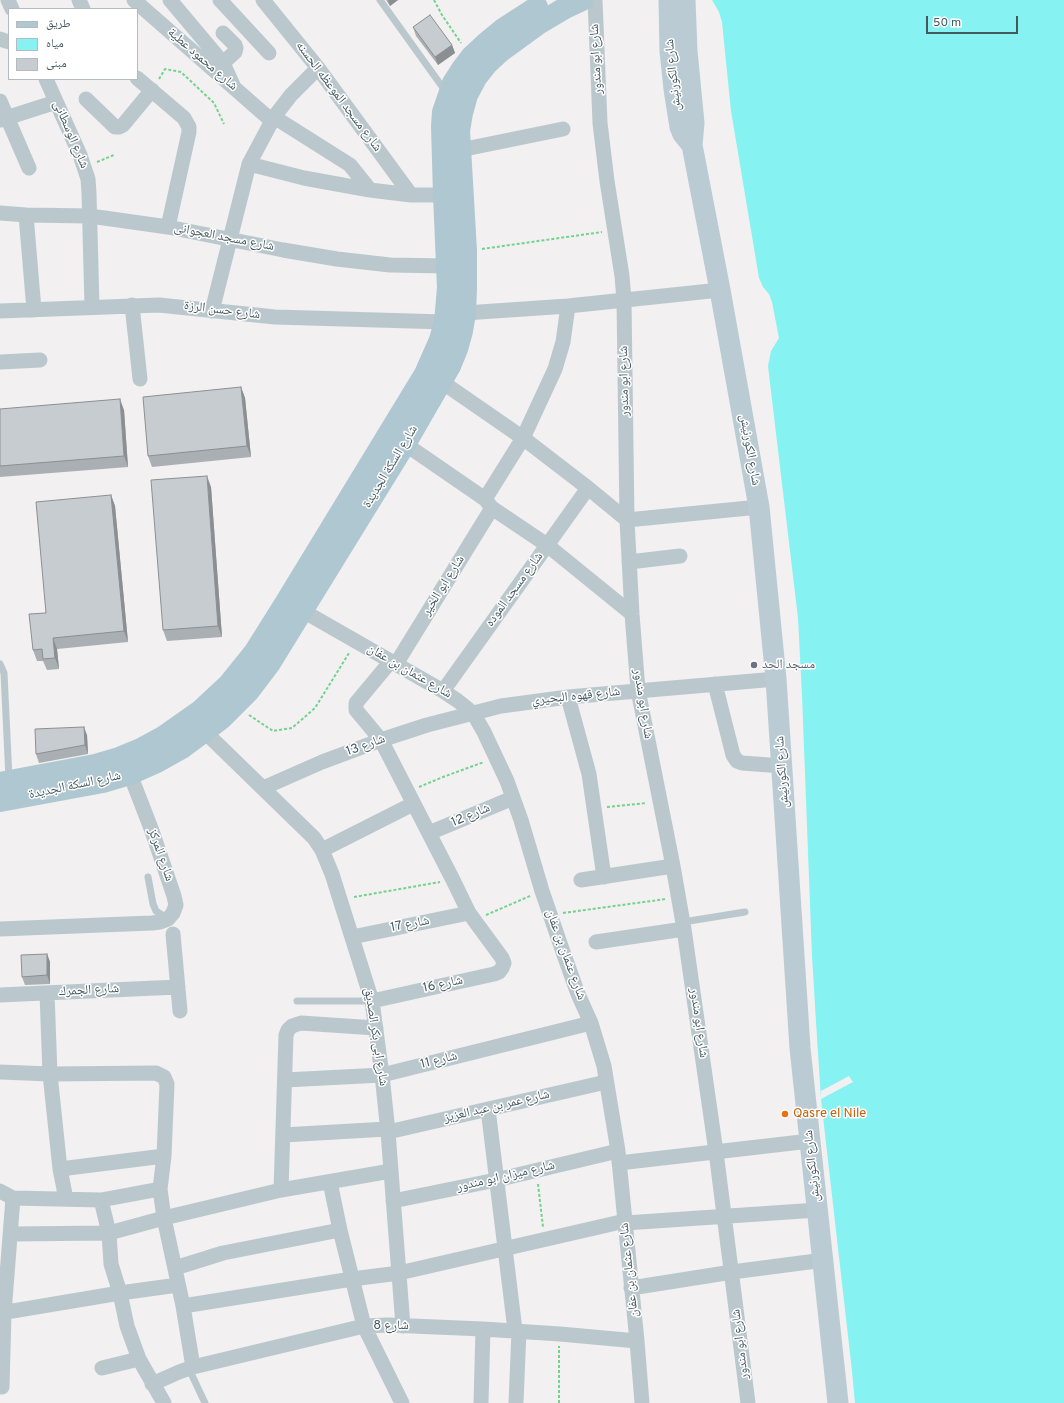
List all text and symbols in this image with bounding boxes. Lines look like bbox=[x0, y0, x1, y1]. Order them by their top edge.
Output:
legend bbox=[8, 8, 138, 80]
scale bar bbox=[928, 8, 1020, 34]
text: 50 m bbox=[933, 15, 961, 31]
text: طريق bbox=[46, 16, 71, 32]
street label: شارع ابو مندور bbox=[587, 23, 607, 95]
street label: شارع محمود عطية bbox=[164, 25, 240, 95]
text: مياه bbox=[46, 36, 64, 52]
street label: شارع الكورنيش bbox=[662, 38, 686, 112]
street label: شارع مسجد الموعظه الحسنه bbox=[291, 39, 385, 155]
text: مبنى bbox=[46, 56, 67, 72]
street label: شارع الوسطانى bbox=[49, 99, 91, 171]
street label: شارع مسجد العجوانى bbox=[173, 221, 275, 255]
street label: شارع حسن الرزة bbox=[183, 299, 261, 323]
street label: شارع ابو مندور bbox=[617, 346, 633, 416]
street label: شارع الكورنيش bbox=[735, 413, 763, 487]
street label: شارع السكة الجديدة bbox=[360, 423, 422, 511]
street label: شارع مسجد الموده bbox=[483, 550, 547, 630]
street label: شارع ابو الخير bbox=[419, 553, 469, 619]
street label: شارع عثمان بن عفان bbox=[364, 641, 454, 703]
place label: مسجد الحد bbox=[762, 657, 815, 673]
marker: مسجد الحد bbox=[749, 660, 759, 670]
street label: شارع ابو مندور bbox=[629, 668, 655, 740]
street label: شارع قهوه البحيري bbox=[531, 685, 621, 709]
street label: شارع 13 bbox=[344, 732, 388, 760]
street label: شارع الكورنيش bbox=[773, 735, 793, 809]
street label: شارع السكة الجديدة bbox=[28, 769, 122, 803]
street label: شارع 12 bbox=[449, 801, 493, 831]
street label: شارع المركز bbox=[144, 827, 176, 883]
street label: شارع عثمان بن عفان bbox=[541, 908, 589, 1002]
street label: شارع 17 bbox=[389, 914, 431, 936]
street label: شارع 16 bbox=[422, 973, 464, 997]
street label: شارع الجمرك bbox=[59, 982, 119, 1000]
street label: شارع ابى بكر الصديق bbox=[360, 987, 390, 1087]
street label: شارع ابو مندور bbox=[685, 987, 711, 1059]
street label: شارع 11 bbox=[419, 1049, 459, 1073]
street label: شارع عمر بن عبد العزيز bbox=[443, 1087, 551, 1127]
place label: Qasre el Nile bbox=[793, 1106, 866, 1122]
marker: Qasre el Nile bbox=[780, 1109, 790, 1119]
street label: شارع الكورنيش bbox=[801, 1129, 825, 1203]
street label: شارع ميزان ابو مندور bbox=[455, 1158, 557, 1196]
street label: شارع عثمان بن عفان bbox=[617, 1222, 643, 1318]
street label: شارع ابو مندور bbox=[729, 1308, 753, 1380]
street label: شارع 8 bbox=[373, 1318, 409, 1334]

